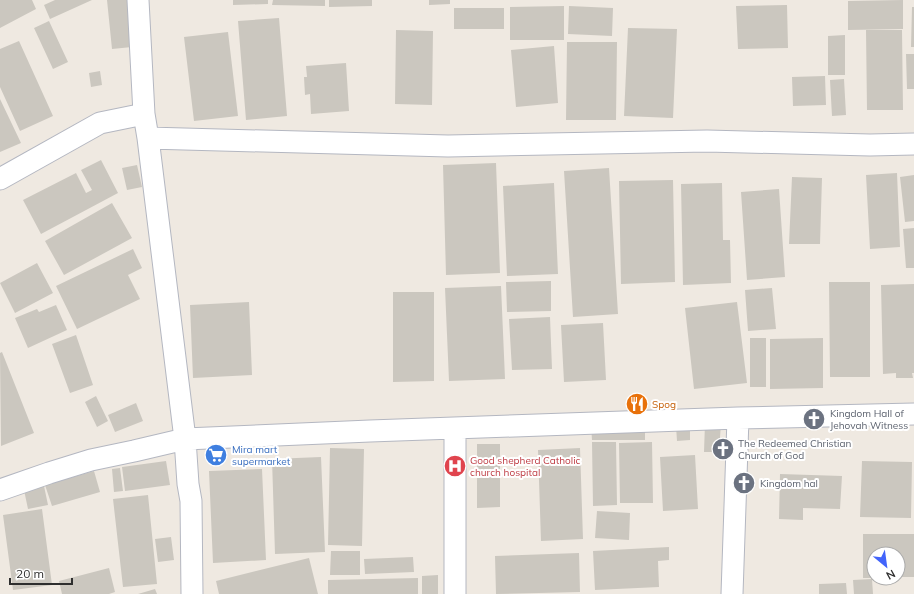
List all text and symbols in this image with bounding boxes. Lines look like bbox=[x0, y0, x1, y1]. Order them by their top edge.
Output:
restaurant icon: Spog bbox=[624, 391, 650, 417]
place label: Spog bbox=[652, 398, 676, 411]
church icon: Kingdom Hall of Jehovah Witness bbox=[801, 406, 827, 432]
place label: Kingdom Hall of Jehovah Witness bbox=[830, 407, 908, 432]
church icon: The Redeemed Christian Church of God bbox=[710, 436, 736, 462]
place label: The Redeemed Christian Church of God bbox=[738, 437, 851, 462]
supermarket icon: Mira mart supermarket bbox=[203, 442, 229, 468]
place label: Mira mart supermarket bbox=[232, 443, 291, 468]
hospital icon: Good shepherd Catholic church hospital bbox=[442, 453, 468, 479]
place label: Good shepherd Catholic church hospital bbox=[470, 454, 581, 479]
church icon: Kingdom hal bbox=[731, 470, 757, 496]
place label: Kingdom hal bbox=[760, 477, 818, 490]
north arrow bbox=[866, 546, 906, 586]
scale bar bbox=[10, 560, 72, 586]
text: 20 m bbox=[16, 566, 44, 581]
text: N bbox=[884, 567, 898, 583]

